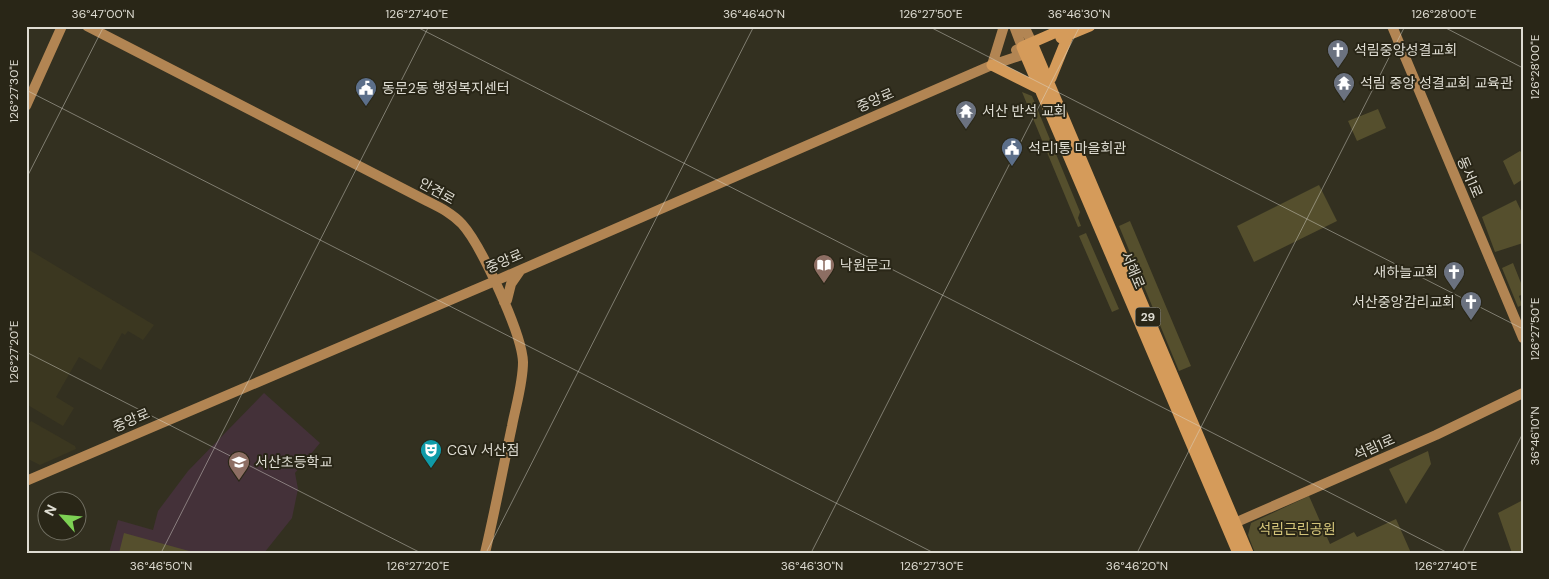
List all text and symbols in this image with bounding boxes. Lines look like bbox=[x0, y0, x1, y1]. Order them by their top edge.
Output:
text: 36°47'00"N bbox=[72, 6, 134, 22]
text: 126°27'40"E bbox=[386, 6, 449, 22]
text: 36°46'40"N bbox=[723, 6, 785, 22]
text: 126°27'50"E bbox=[899, 6, 963, 22]
text: 36°46'30"N bbox=[1048, 6, 1110, 22]
text: 126°28'00"E bbox=[1412, 6, 1477, 22]
text: 126°28'00"E bbox=[1527, 34, 1543, 99]
church icon: 석림중앙성결교회 bbox=[1326, 38, 1350, 69]
place label: 석림중앙성결교회 bbox=[1354, 41, 1457, 59]
text: 126°27'30"E bbox=[6, 59, 22, 123]
temple icon: 석림 중앙 성결교회 교육관 bbox=[1332, 71, 1356, 102]
place label: 석림 중앙 성결교회 교육관 bbox=[1360, 74, 1513, 92]
public building icon: 동문2동 행정복지센터 bbox=[354, 76, 378, 107]
place label: 동문2동 행정복지센터 bbox=[382, 79, 510, 97]
street label: 중앙로 bbox=[854, 84, 896, 116]
temple icon: 서산 반석 교회 bbox=[954, 99, 978, 130]
place label: 서산 반석 교회 bbox=[982, 102, 1067, 120]
public building icon: 석리1통 마을회관 bbox=[1000, 136, 1024, 167]
place label: 석리1통 마을회관 bbox=[1028, 139, 1126, 157]
street label: 동서1로 bbox=[1453, 154, 1487, 200]
street label: 안견로 bbox=[416, 174, 458, 208]
street label: 중앙로 bbox=[483, 245, 525, 277]
street label: 서해로 bbox=[1117, 249, 1149, 291]
library icon: 낙원문고 bbox=[812, 253, 836, 284]
place label: 낙원문고 bbox=[840, 256, 892, 274]
church icon: 새하늘교회 bbox=[1442, 260, 1466, 291]
place label: 새하늘교회 bbox=[1374, 263, 1438, 281]
church icon: 서산중앙감리교회 bbox=[1459, 290, 1483, 321]
place label: 서산중앙감리교회 bbox=[1352, 293, 1455, 311]
text: 126°27'50"E bbox=[1527, 297, 1543, 361]
road number: 29 bbox=[1136, 308, 1160, 326]
text: 126°27'20"E bbox=[6, 320, 22, 383]
street label: 중앙로 bbox=[110, 404, 152, 436]
text: 36°46'10"N bbox=[1527, 406, 1543, 466]
street label: 석림1로 bbox=[1351, 430, 1397, 464]
theatre icon: CGV 서산점 bbox=[419, 438, 443, 469]
place label: CGV 서산점 bbox=[447, 441, 519, 459]
school or university icon: 서산초등학교 bbox=[227, 450, 251, 481]
place label: 서산초등학교 bbox=[255, 453, 332, 471]
north arrow bbox=[38, 492, 88, 542]
text: N bbox=[40, 501, 61, 519]
park label: 석림근린공원 bbox=[1258, 520, 1336, 538]
text: 36°46'50"N bbox=[130, 558, 192, 574]
text: 126°27'20"E bbox=[387, 558, 450, 574]
text: 36°46'30"N bbox=[781, 558, 843, 574]
text: 126°27'30"E bbox=[900, 558, 964, 574]
text: 36°46'20"N bbox=[1106, 558, 1168, 574]
text: 126°27'40"E bbox=[1415, 558, 1478, 574]

